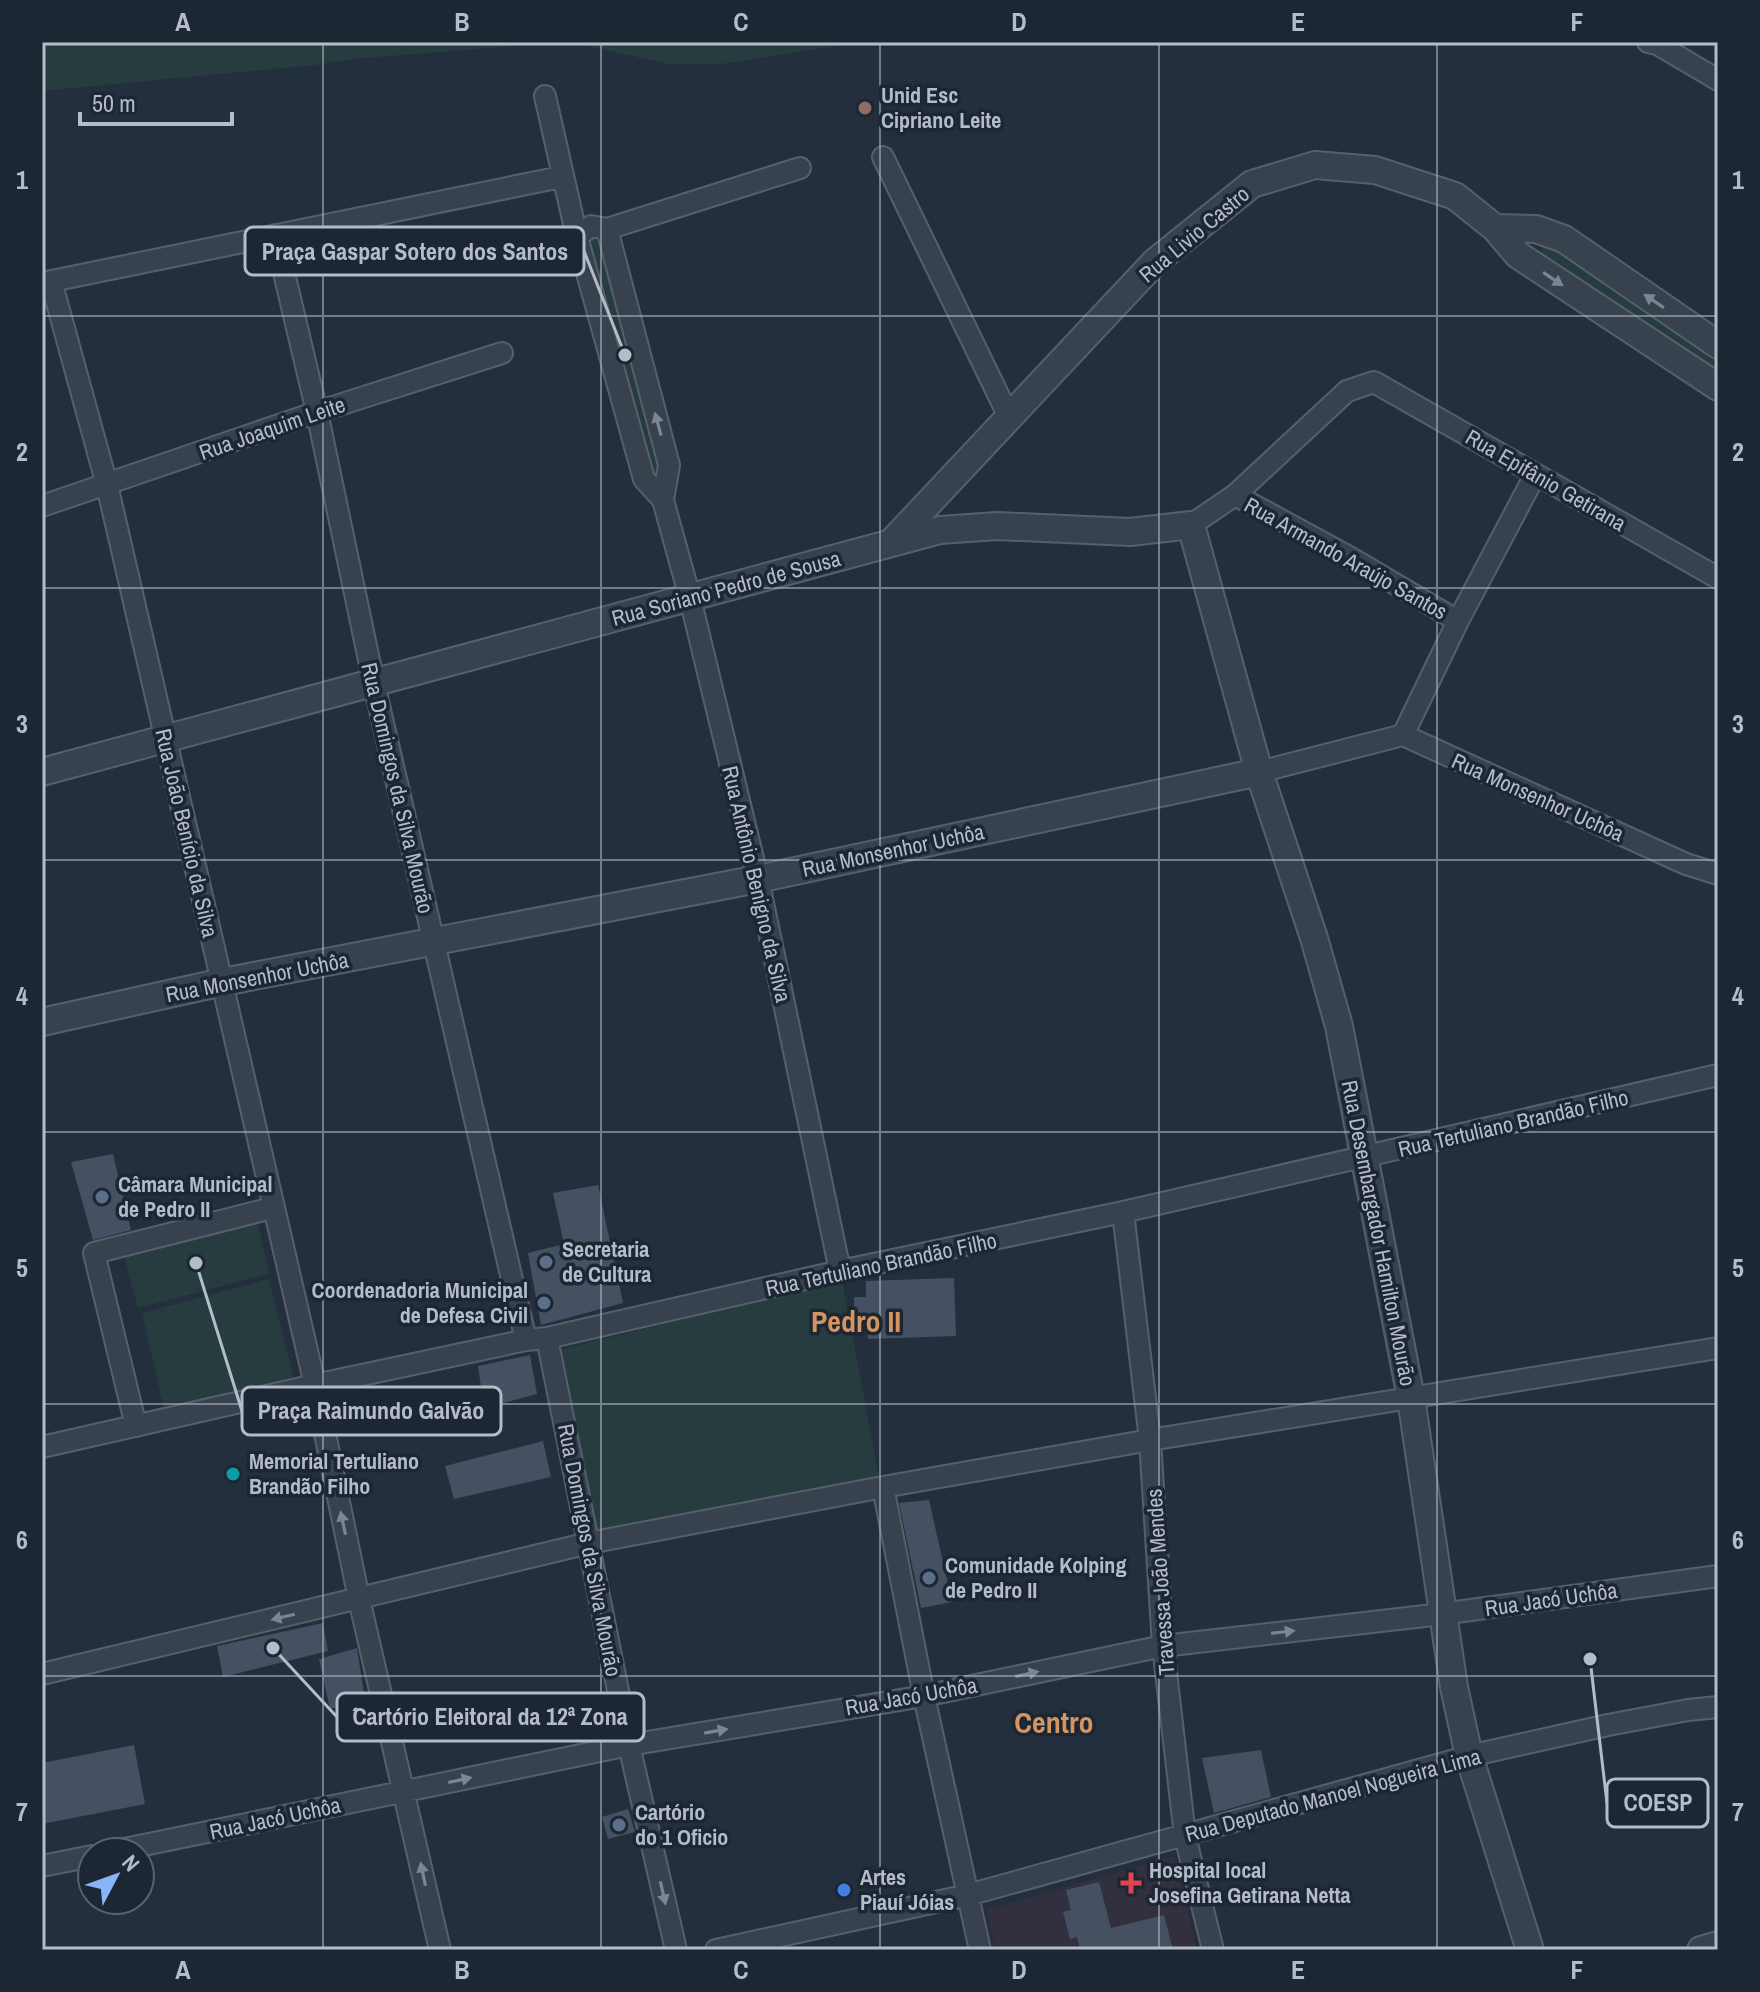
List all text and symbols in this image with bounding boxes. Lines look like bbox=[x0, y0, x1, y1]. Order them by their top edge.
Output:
text: A bbox=[175, 4, 191, 39]
text: B bbox=[454, 4, 470, 39]
text: C bbox=[733, 4, 749, 39]
text: D bbox=[1011, 4, 1027, 39]
text: E bbox=[1291, 4, 1305, 39]
text: F bbox=[1570, 4, 1584, 39]
scale bar bbox=[80, 76, 232, 126]
place label: Unid Esc Cipriano Leite bbox=[881, 80, 1001, 135]
text: 50 m bbox=[92, 87, 136, 119]
marker: Unid Esc Cipriano Leite bbox=[856, 99, 874, 117]
text: 1 bbox=[16, 162, 28, 197]
text: 1 bbox=[1732, 162, 1744, 197]
street label: Rua Livio Castro bbox=[1133, 179, 1255, 289]
callout: Praça Gaspar Sotero dos Santos bbox=[245, 227, 584, 275]
text: Praça Gaspar Sotero dos Santos bbox=[262, 235, 568, 267]
one-way arrow bbox=[1542, 271, 1564, 286]
one-way arrow bbox=[1643, 294, 1664, 309]
street label: Rua Joaquim Leite bbox=[195, 389, 349, 467]
one-way arrow bbox=[651, 411, 663, 436]
street label: Rua Epifânio Getirana bbox=[1460, 422, 1632, 538]
text: 2 bbox=[16, 434, 28, 469]
text: 2 bbox=[1732, 434, 1744, 469]
street label: Rua Armando Araújo Santos bbox=[1239, 490, 1453, 626]
street label: Rua Soriano Pedro de Sousa bbox=[608, 543, 844, 633]
street label: Rua Domingos da Silva Mourão bbox=[355, 660, 441, 916]
text: 3 bbox=[16, 706, 28, 741]
text: 3 bbox=[1732, 706, 1744, 741]
street label: Rua João Benício da Silva bbox=[148, 726, 226, 940]
street label: Rua Monsenhor Uchôa bbox=[1447, 746, 1629, 848]
street label: Rua Antônio Benigno da Silva bbox=[715, 763, 799, 1005]
street label: Rua Monsenhor Uchôa bbox=[799, 816, 987, 884]
street label: Rua Monsenhor Uchôa bbox=[163, 945, 351, 1009]
text: 4 bbox=[16, 978, 28, 1013]
text: 4 bbox=[1732, 978, 1744, 1013]
street label: Rua Desembargador Hamilton Mourão bbox=[1335, 1078, 1423, 1388]
street label: Rua Tertuliano Brandão Filho bbox=[1395, 1082, 1631, 1164]
place label: Câmara Municipal de Pedro II bbox=[118, 1169, 272, 1224]
marker: Câmara Municipal de Pedro II bbox=[93, 1188, 111, 1206]
street label: Rua Tertuliano Brandão Filho bbox=[763, 1225, 999, 1303]
place label: Secretaria de Cultura bbox=[562, 1234, 651, 1289]
text: 5 bbox=[16, 1250, 28, 1285]
text: 5 bbox=[1732, 1250, 1744, 1285]
marker: Secretaria de Cultura bbox=[537, 1253, 555, 1271]
place label: Coordenadoria Municipal de Defesa Civil bbox=[311, 1275, 528, 1330]
marker: Coordenadoria Municipal de Defesa Civil bbox=[535, 1294, 553, 1312]
district label: Pedro II bbox=[811, 1301, 901, 1341]
callout: Praça Raimundo Galvão bbox=[242, 1387, 501, 1435]
text: Praça Raimundo Galvão bbox=[258, 1394, 484, 1426]
street label: Rua Domingos da Silva Mourão bbox=[551, 1421, 629, 1679]
place label: Memorial Tertuliano Brandão Filho bbox=[249, 1446, 419, 1501]
marker: Memorial Tertuliano Brandão Filho bbox=[224, 1465, 242, 1483]
street label: Travessa João Mendes bbox=[1139, 1488, 1181, 1676]
one-way arrow bbox=[336, 1510, 349, 1535]
text: 6 bbox=[16, 1522, 28, 1557]
text: 6 bbox=[1732, 1522, 1744, 1557]
place label: Comunidade Kolping de Pedro II bbox=[945, 1550, 1126, 1605]
marker: Comunidade Kolping de Pedro II bbox=[920, 1569, 938, 1587]
street label: Rua Jacó Uchôa bbox=[1483, 1575, 1619, 1623]
one-way arrow bbox=[270, 1611, 295, 1624]
one-way arrow bbox=[1271, 1626, 1296, 1639]
one-way arrow bbox=[1014, 1667, 1039, 1680]
street label: Rua Jacó Uchôa bbox=[843, 1670, 979, 1722]
callout: ´Cartório Eleitoral da 12ª Zona bbox=[337, 1693, 644, 1741]
text: ´Cartório Eleitoral da 12ª Zona bbox=[352, 1700, 628, 1732]
district label: Centro bbox=[1014, 1702, 1094, 1742]
one-way arrow bbox=[704, 1724, 729, 1736]
street label: Rua Deputado Manoel Nogueira Lima bbox=[1182, 1741, 1484, 1849]
one-way arrow bbox=[448, 1773, 473, 1786]
callout: COESP bbox=[1607, 1779, 1708, 1827]
text: COESP bbox=[1624, 1786, 1692, 1818]
street label: Rua Jacó Uchôa bbox=[207, 1789, 343, 1847]
text: 7 bbox=[16, 1794, 28, 1829]
text: 7 bbox=[1732, 1794, 1744, 1829]
place label: Cartório do 1 Oficio bbox=[635, 1797, 728, 1852]
marker: Cartório do 1 Oficio bbox=[610, 1816, 628, 1834]
north arrow bbox=[76, 1836, 156, 1916]
text: N bbox=[115, 1848, 147, 1878]
place label: Hospital local Josefina Getirana Netta bbox=[1149, 1855, 1351, 1910]
one-way arrow bbox=[416, 1861, 429, 1886]
place label: Artes Piauí Jóias bbox=[860, 1862, 954, 1917]
marker: Hospital local Josefina Getirana Netta bbox=[1120, 1872, 1142, 1894]
one-way arrow bbox=[657, 1880, 670, 1905]
marker: Artes Piauí Jóias bbox=[835, 1881, 853, 1899]
text: A bbox=[175, 1952, 191, 1987]
text: B bbox=[454, 1952, 470, 1987]
text: C bbox=[733, 1952, 749, 1987]
text: D bbox=[1011, 1952, 1027, 1987]
text: E bbox=[1291, 1952, 1305, 1987]
text: F bbox=[1570, 1952, 1584, 1987]

